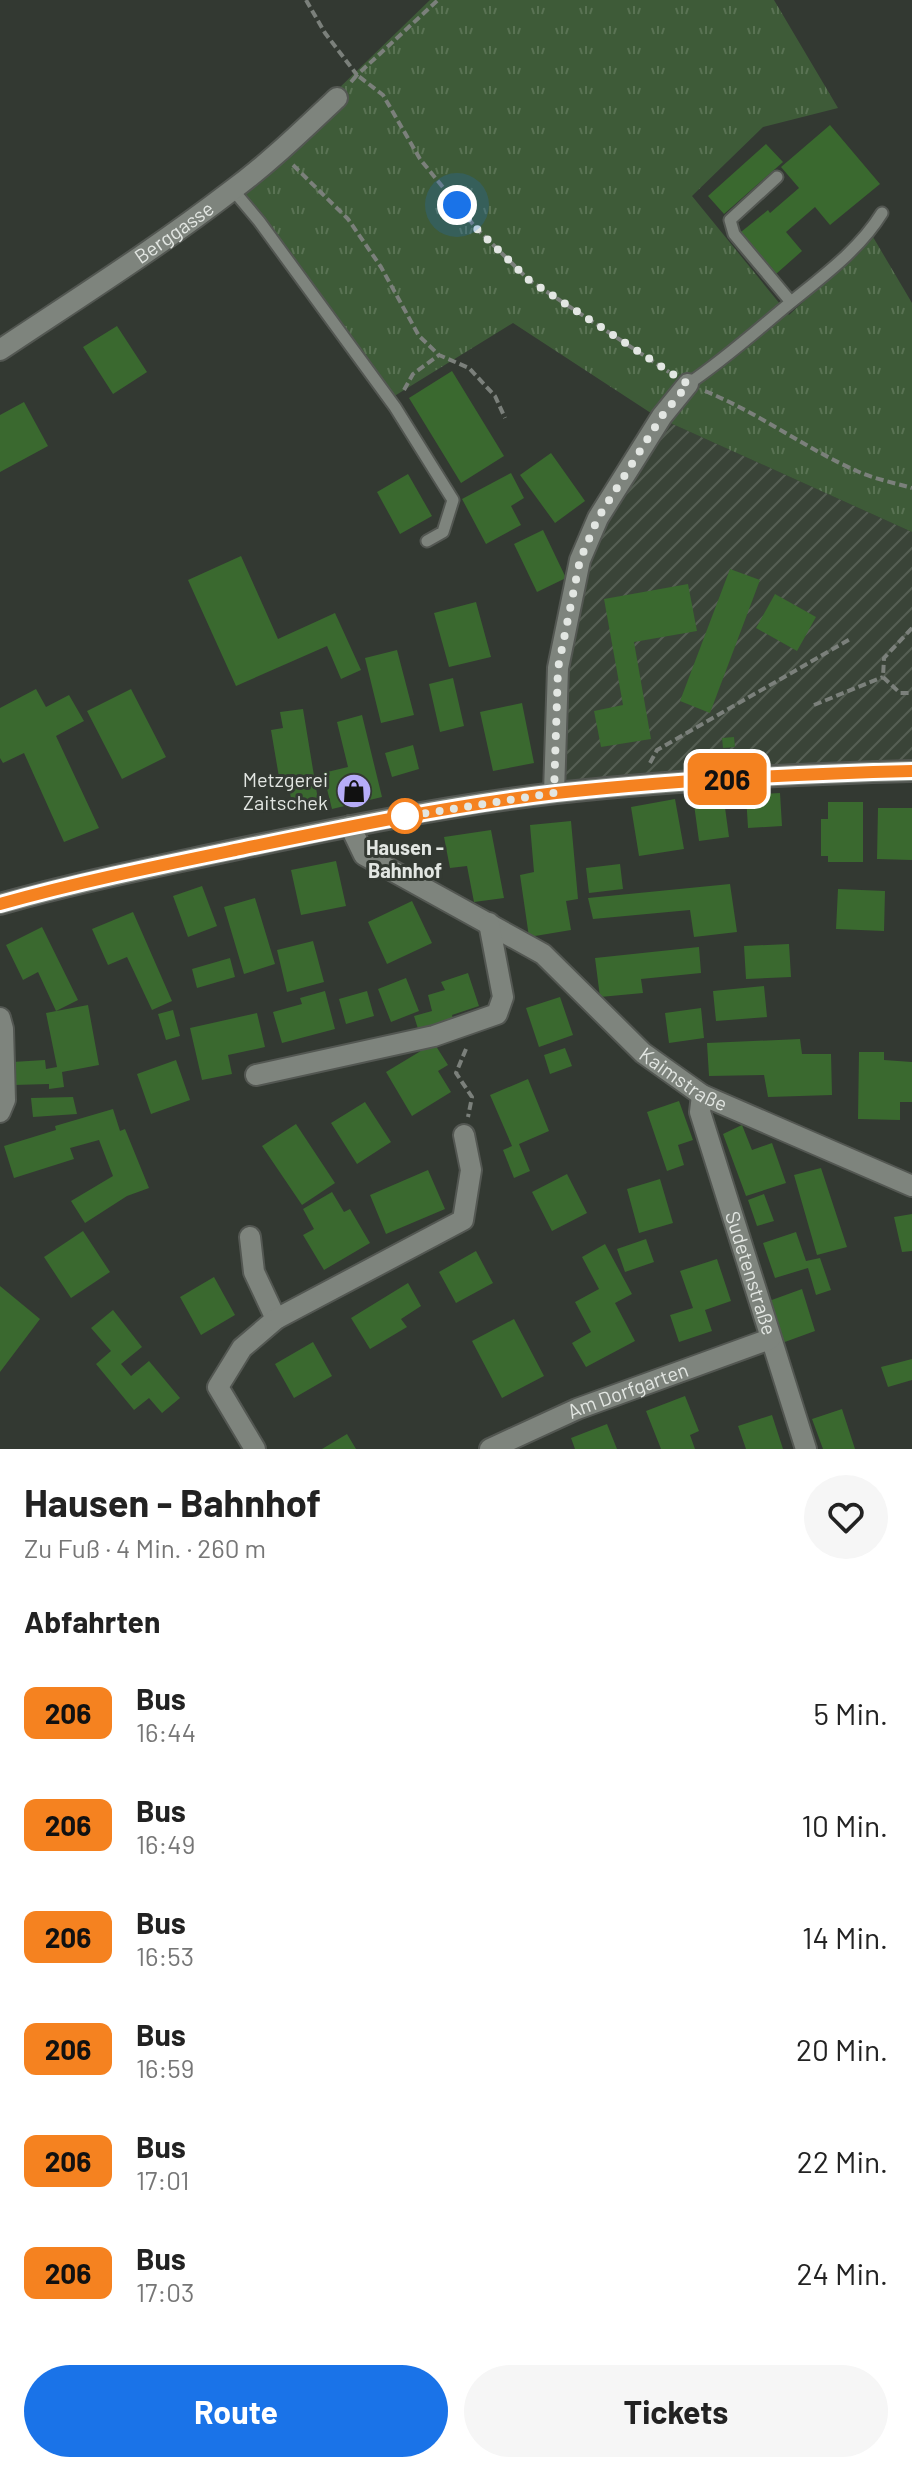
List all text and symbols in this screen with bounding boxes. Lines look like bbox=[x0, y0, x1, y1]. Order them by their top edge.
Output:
your location bbox=[437, 185, 477, 225]
street label: Berggasse bbox=[129, 196, 218, 268]
line badge: 206 bbox=[681, 753, 773, 805]
text: 206 bbox=[704, 762, 750, 796]
place label: Metzgerei Zaitschek bbox=[243, 767, 328, 814]
shop icon: Metzgerei Zaitschek bbox=[335, 772, 373, 810]
marker: Hausen - Bahnhof bbox=[388, 799, 422, 833]
place label: Hausen - Bahnhof bbox=[366, 835, 444, 882]
street label: Kaimstraße bbox=[635, 1041, 731, 1116]
street label: Sudetenstraße bbox=[721, 1208, 782, 1338]
street label: Am Dorfgarten bbox=[563, 1357, 691, 1423]
button: heart bbox=[804, 1475, 888, 1559]
text: Hausen - Bahnhof bbox=[24, 1479, 321, 1525]
text: Zu Fuß · 4 Min. · 260 m bbox=[24, 1532, 266, 1563]
text: Abfahrten bbox=[24, 1603, 160, 1639]
text: Bus bbox=[136, 1680, 186, 1716]
text: 5 Min. bbox=[814, 1695, 888, 1731]
text: 206 bbox=[45, 1696, 91, 1730]
text: 16:44 bbox=[136, 1716, 196, 1747]
text: Bus bbox=[136, 1792, 186, 1828]
text: 10 Min. bbox=[802, 1807, 888, 1843]
text: 206 bbox=[45, 1808, 91, 1842]
text: 16:49 bbox=[136, 1828, 195, 1859]
text: Bus bbox=[136, 1904, 186, 1940]
text: 14 Min. bbox=[802, 1919, 888, 1955]
text: 206 bbox=[45, 1920, 91, 1954]
text: 16:53 bbox=[136, 1940, 194, 1971]
text: Bus bbox=[136, 2016, 186, 2052]
text: 20 Min. bbox=[796, 2031, 888, 2067]
text: 206 bbox=[45, 2032, 91, 2066]
text: 16:59 bbox=[136, 2052, 194, 2083]
text: Bus bbox=[136, 2128, 186, 2164]
text: 22 Min. bbox=[797, 2143, 888, 2179]
text: 206 bbox=[45, 2144, 91, 2178]
text: 17:01 bbox=[136, 2164, 189, 2195]
text: Bus bbox=[136, 2240, 186, 2276]
text: 24 Min. bbox=[796, 2255, 888, 2291]
text: 206 bbox=[45, 2256, 91, 2290]
text: 17:03 bbox=[136, 2276, 194, 2307]
button: Route bbox=[24, 2365, 448, 2457]
button: Tickets bbox=[464, 2365, 888, 2457]

